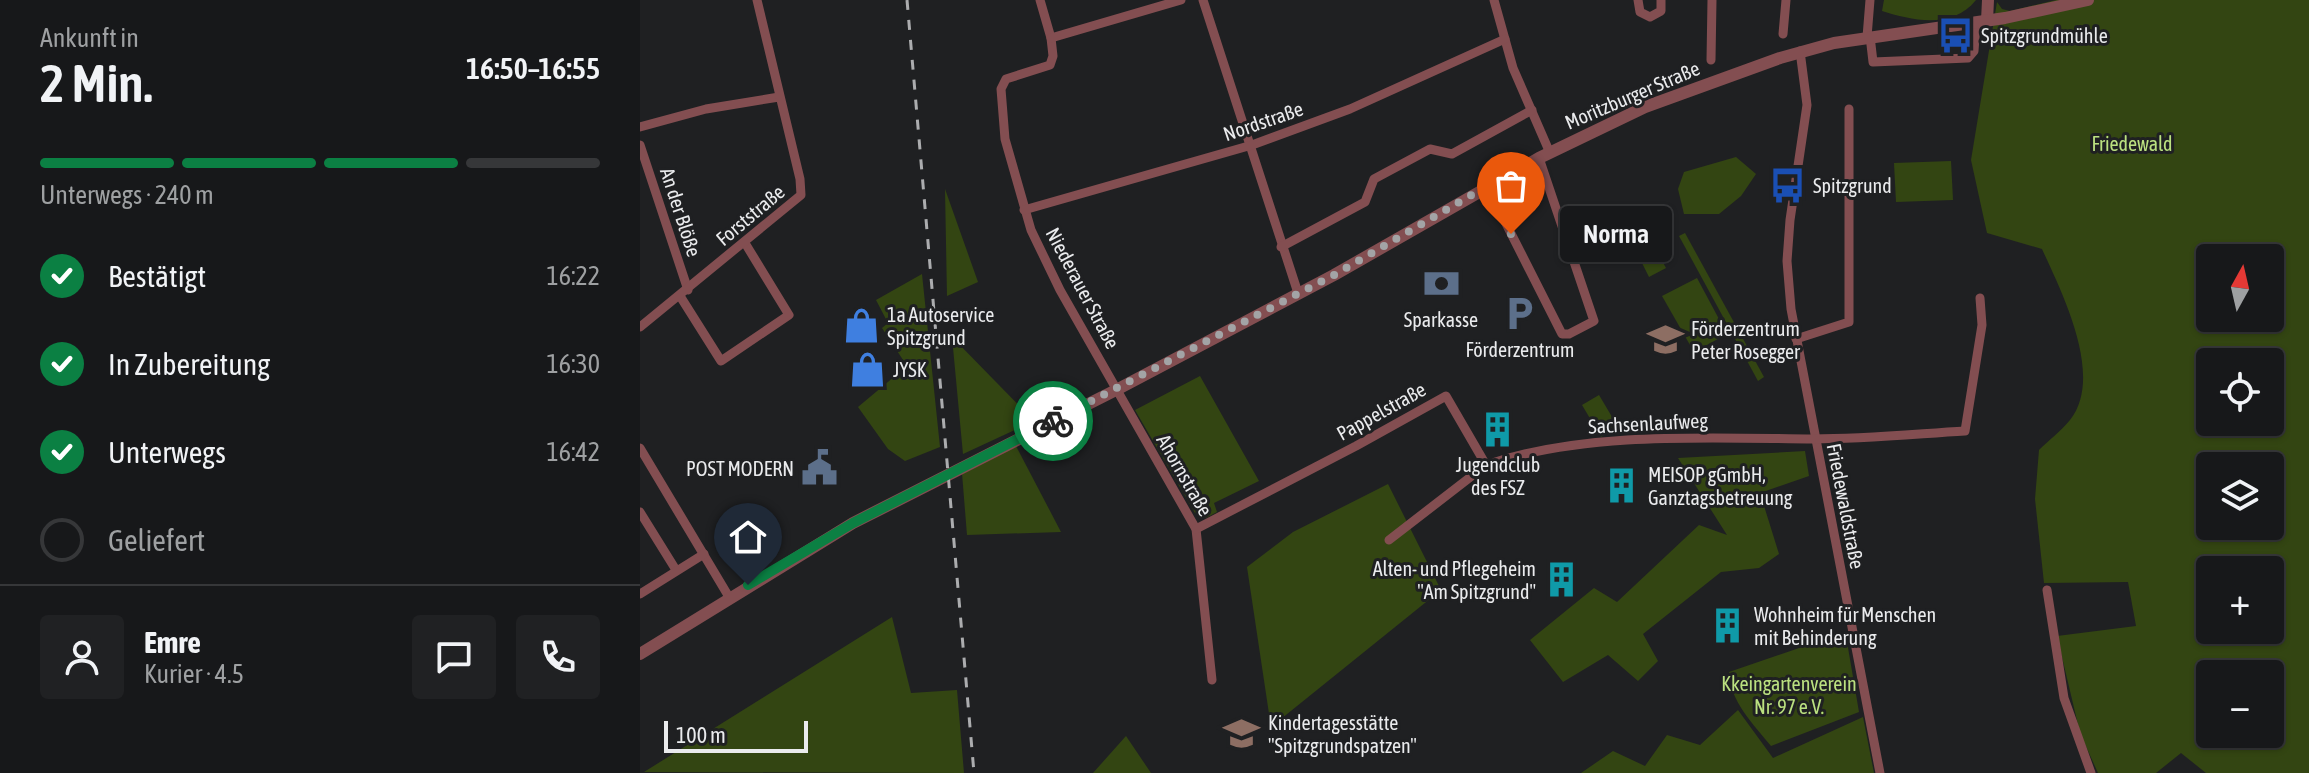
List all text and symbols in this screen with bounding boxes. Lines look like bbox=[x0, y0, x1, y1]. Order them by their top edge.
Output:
bus stop icon: Spitzgrundmühle bbox=[1936, 16, 1974, 54]
text: Ankunft in bbox=[40, 23, 139, 53]
place label: Spitzgrundmühle bbox=[1981, 24, 2108, 47]
text: 16:50–16:55 bbox=[466, 51, 600, 85]
text: 2 Min. bbox=[40, 53, 153, 113]
street label: Moritzburger Straße bbox=[1561, 56, 1703, 134]
street label: Nordstraße bbox=[1220, 97, 1306, 145]
park label: Friedewald bbox=[2091, 132, 2173, 155]
pin bbox=[1477, 152, 1545, 234]
icon: bag bbox=[1489, 164, 1533, 208]
street label: An der Blöße bbox=[656, 165, 706, 259]
bus stop icon: Spitzgrund bbox=[1768, 166, 1806, 204]
place label: Spitzgrund bbox=[1813, 174, 1892, 197]
text: Unterwegs · 240 m bbox=[40, 180, 214, 210]
street label: Forststraße bbox=[711, 180, 789, 250]
callout: Norma bbox=[1559, 206, 1671, 262]
text: Norma bbox=[1583, 219, 1649, 249]
street label: Niederauer Straße bbox=[1041, 224, 1125, 352]
north arrow bbox=[2196, 244, 2284, 332]
map controls bbox=[2196, 244, 2284, 748]
icon: check bbox=[40, 254, 84, 298]
text: Bestätigt bbox=[108, 259, 206, 293]
text: 16:22 bbox=[546, 261, 600, 291]
bank icon: Sparkasse bbox=[1422, 265, 1460, 303]
parking icon: Förderzentrum bbox=[1501, 295, 1539, 333]
place label: 1a Autoservice Spitzgrund bbox=[887, 303, 994, 349]
shop icon: 1a Autoservice Spitzgrund bbox=[842, 306, 880, 344]
place label: Sparkasse bbox=[1404, 308, 1478, 331]
place label: Förderzentrum Peter Rosegger bbox=[1691, 317, 1801, 363]
school or university icon: Förderzentrum Peter Rosegger bbox=[1646, 321, 1684, 359]
place label: Förderzentrum bbox=[1466, 338, 1574, 361]
icon: check bbox=[40, 342, 84, 386]
text: In Zubereitung bbox=[108, 347, 270, 381]
button: locate bbox=[2196, 348, 2284, 436]
text: 16:30 bbox=[546, 349, 600, 379]
shop icon: JYSK bbox=[848, 350, 886, 388]
place label: JYSK bbox=[893, 358, 927, 381]
street label: Pappelstraße bbox=[1333, 377, 1429, 445]
courier bbox=[1013, 381, 1093, 461]
icon: bike bbox=[1031, 399, 1075, 443]
street label: Sachsenlaufweg bbox=[1588, 408, 1709, 438]
building icon: Jugendclub des FSZ bbox=[1479, 410, 1517, 448]
icon: check bbox=[40, 430, 84, 474]
street label: Ahornstraße bbox=[1152, 430, 1218, 520]
text: Unterwegs bbox=[108, 435, 226, 469]
text: 16:42 bbox=[546, 437, 600, 467]
street label: Friedewaldstraße bbox=[1823, 441, 1869, 571]
public building icon: POST MODERN bbox=[801, 449, 839, 487]
button: layers bbox=[2196, 452, 2284, 540]
place label: Jugendclub des FSZ bbox=[1456, 453, 1540, 499]
place label: POST MODERN bbox=[686, 457, 794, 480]
place label: MEISOP gGmbH, Ganztagsbetreuung bbox=[1648, 463, 1793, 509]
building icon: MEISOP gGmbH, Ganztagsbetreuung bbox=[1603, 466, 1641, 504]
pin bbox=[714, 503, 782, 585]
icon: home bbox=[726, 515, 770, 559]
text: Geliefert bbox=[108, 523, 205, 557]
button: + bbox=[2196, 556, 2284, 644]
place label: Alten- und Pflegeheim "Am Spitzgrund" bbox=[1373, 557, 1536, 603]
building icon: Alten- und Pflegeheim "Am Spitzgrund" bbox=[1543, 561, 1581, 599]
place label: Wohnheim für Menschen mit Behinderung bbox=[1754, 603, 1936, 649]
building icon: Wohnheim für Menschen mit Behinderung bbox=[1709, 607, 1747, 645]
button: person bbox=[40, 615, 124, 699]
button: chat bbox=[412, 615, 496, 699]
button: phone bbox=[516, 615, 600, 699]
text: Emre bbox=[144, 625, 201, 659]
text: Kurier · 4.5 bbox=[144, 659, 244, 689]
button: − bbox=[2196, 660, 2284, 748]
park label: Kkeingartenverein Nr. 97 e.V. bbox=[1721, 672, 1857, 718]
place label: Kindertagesstätte "Spitzgrundspatzen" bbox=[1268, 711, 1417, 757]
school or university icon: Kindertagesstätte "Spitzgrundspatzen" bbox=[1223, 714, 1261, 752]
scale bar bbox=[664, 717, 808, 753]
text: 100 m bbox=[676, 722, 726, 748]

